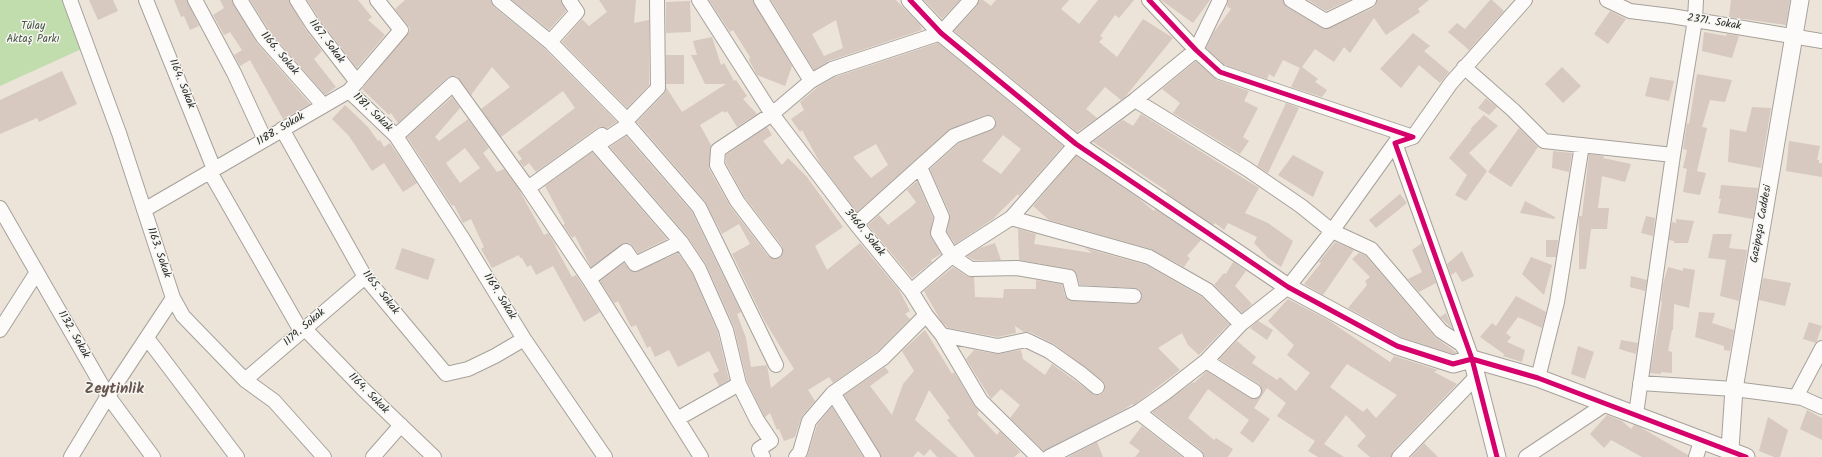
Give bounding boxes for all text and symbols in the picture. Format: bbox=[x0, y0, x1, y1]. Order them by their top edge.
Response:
street label: 2371. Sokak bbox=[1686, 12, 1742, 34]
street label: 1167. Sokak bbox=[305, 17, 347, 67]
park label: Tülay Aktaş Parkı bbox=[6, 20, 60, 46]
street label: 1166. Sokak bbox=[257, 30, 301, 78]
street label: 1164. Sokak bbox=[165, 57, 197, 111]
street label: 1181. Sokak bbox=[349, 91, 395, 135]
street label: 1188. Sokak bbox=[255, 111, 307, 149]
street label: Gazipaşa Caddesi bbox=[1749, 184, 1775, 264]
street label: 3460. Sokak bbox=[841, 207, 887, 259]
street label: 1163. Sokak bbox=[143, 226, 173, 280]
street label: 1165. Sokak bbox=[359, 268, 401, 318]
street label: 1169. Sokak bbox=[480, 272, 518, 322]
street label: 1179. Sokak bbox=[282, 306, 328, 350]
street label: 1132. Sokak bbox=[54, 309, 92, 361]
street label: 1164. Sokak bbox=[345, 371, 391, 417]
district label: Zeytinlik bbox=[84, 381, 144, 399]

